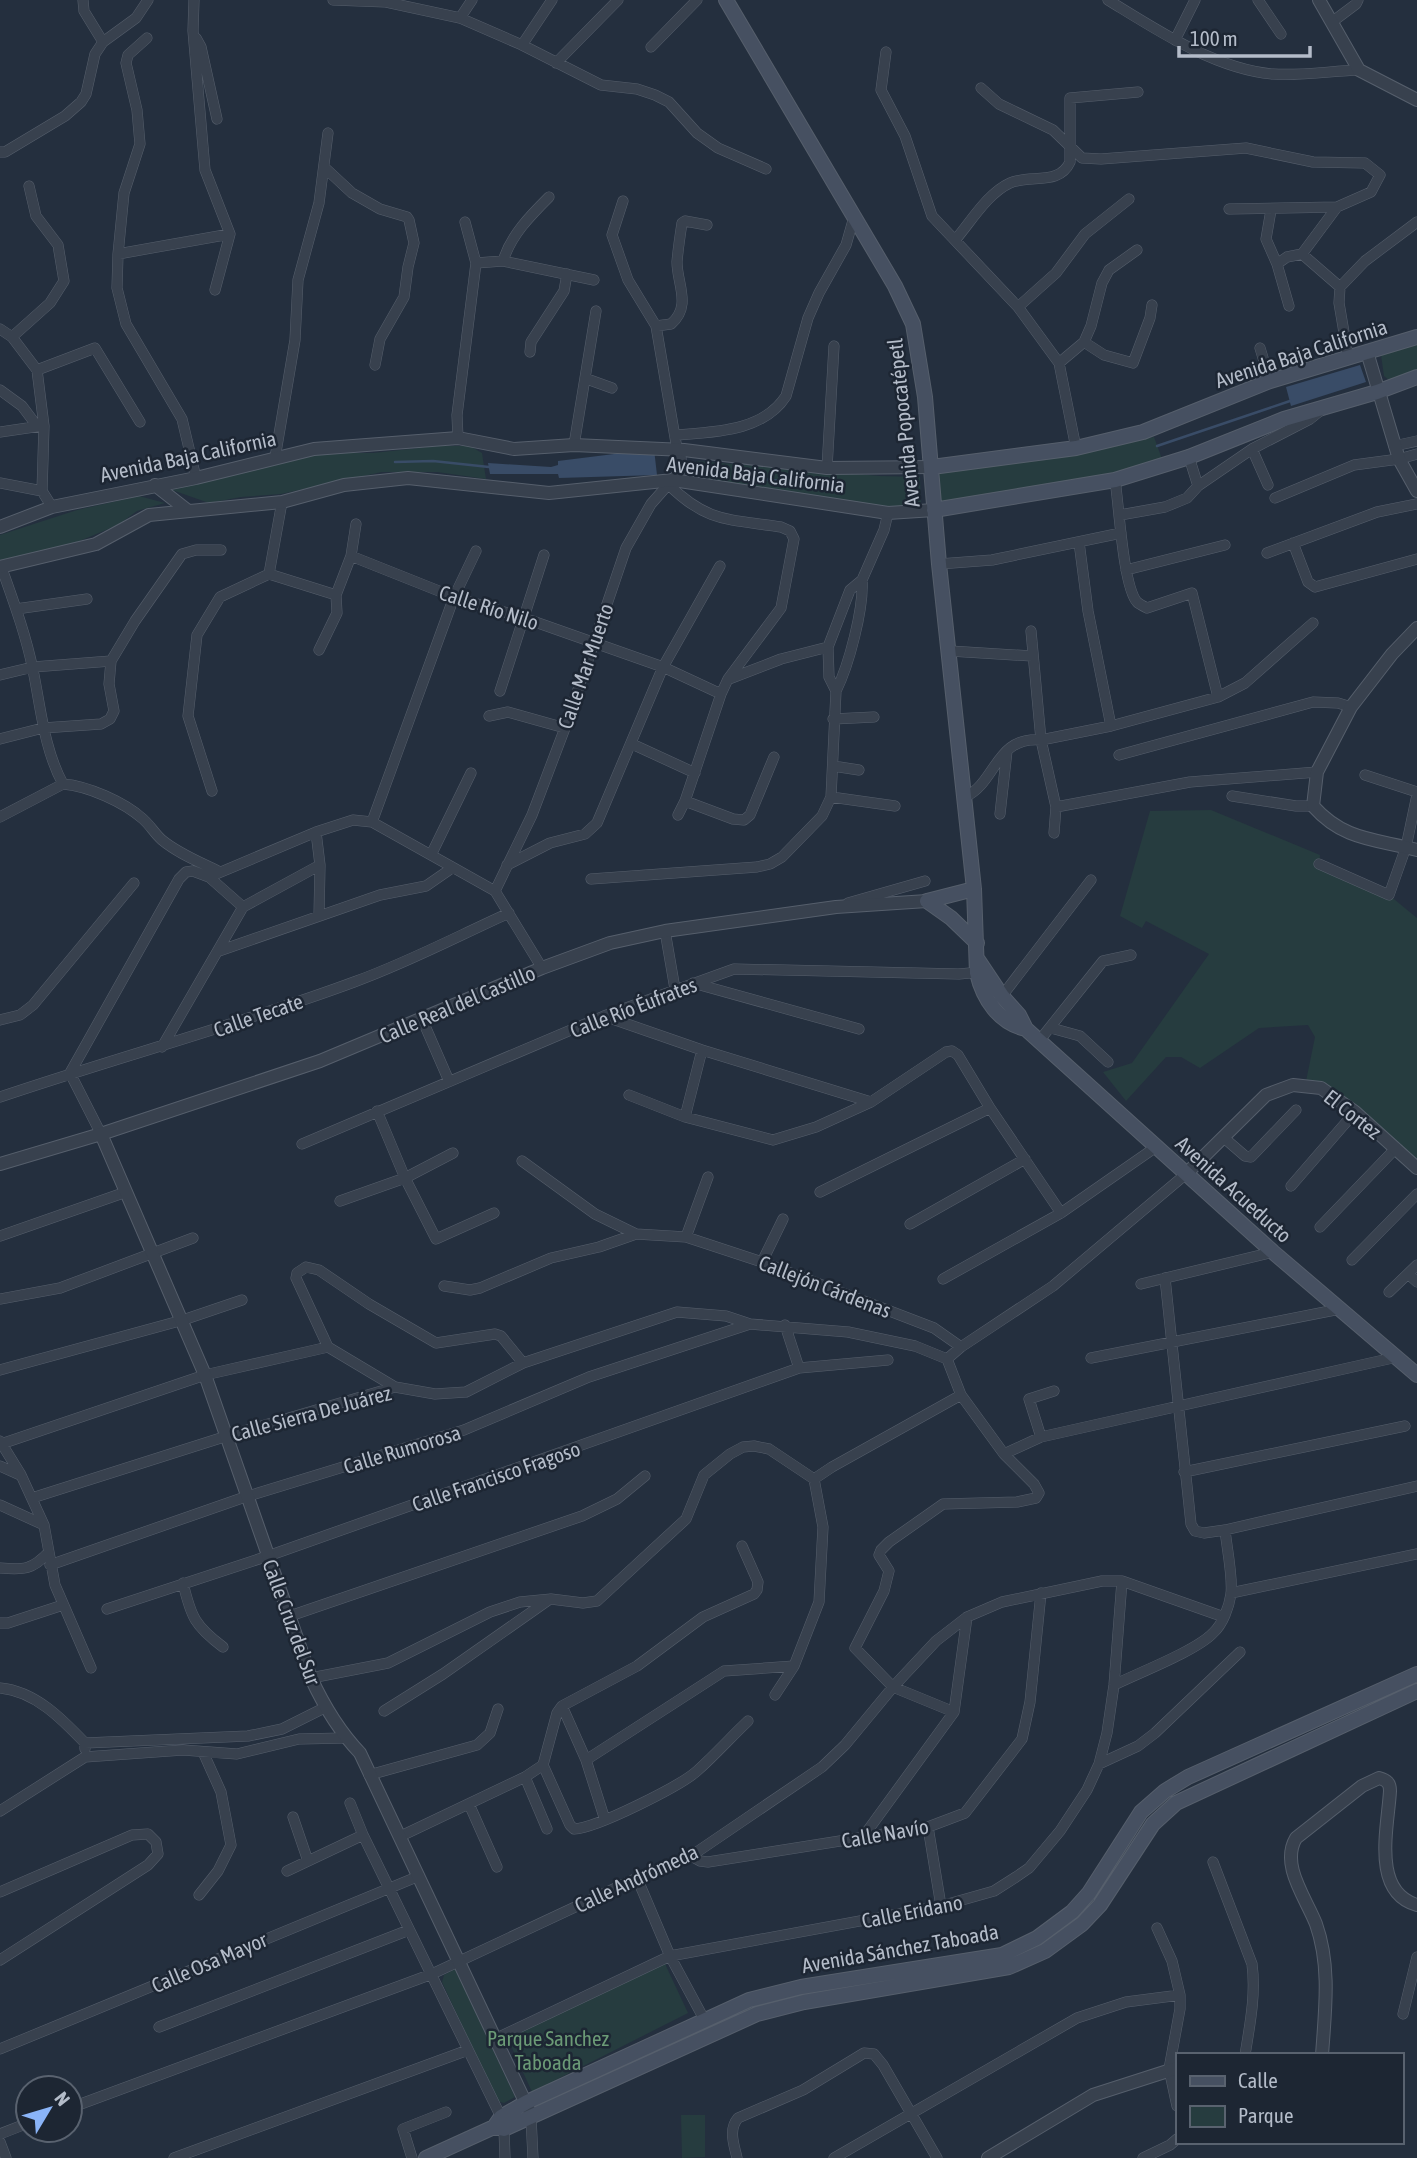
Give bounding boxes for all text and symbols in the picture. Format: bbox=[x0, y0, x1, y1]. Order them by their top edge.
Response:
scale bar bbox=[1179, 14, 1310, 58]
text: 100 m bbox=[1190, 26, 1238, 50]
street label: Avenida Baja California bbox=[1212, 314, 1390, 392]
street label: Avenida Popocatépetl bbox=[882, 337, 924, 509]
street label: Avenida Baja California bbox=[98, 426, 278, 486]
street label: Avenida Baja California bbox=[666, 451, 846, 497]
street label: Calle Río Nilo bbox=[436, 580, 542, 634]
street label: Calle Mar Muerto bbox=[552, 600, 618, 732]
street label: Calle Real del Castillo bbox=[375, 960, 539, 1048]
street label: Calle Río Éufrates bbox=[566, 972, 700, 1042]
street label: Calle Tecate bbox=[210, 989, 306, 1041]
street label: El Cortez bbox=[1320, 1084, 1387, 1144]
street label: Avenida Acueducto bbox=[1171, 1131, 1297, 1247]
street label: Callejón Cárdenas bbox=[755, 1250, 895, 1322]
street label: Calle Sierra De Juárez bbox=[228, 1380, 394, 1446]
street label: Calle Rumorosa bbox=[340, 1420, 464, 1478]
street label: Calle Francisco Fragoso bbox=[409, 1436, 583, 1516]
street label: Calle Cruz del Sur bbox=[258, 1556, 326, 1689]
street label: Calle Navío bbox=[840, 1814, 930, 1852]
street label: Calle Andrómeda bbox=[571, 1839, 701, 1917]
street label: Calle Eridano bbox=[860, 1889, 964, 1933]
street label: Avenida Sánchez Taboada bbox=[800, 1919, 1000, 1977]
street label: Calle Osa Mayor bbox=[148, 1927, 271, 1997]
park label: Parque Sanchez Taboada bbox=[487, 2026, 610, 2074]
legend bbox=[1176, 2053, 1403, 2144]
text: Calle bbox=[1238, 2068, 1278, 2092]
north arrow bbox=[14, 2074, 84, 2144]
text: N bbox=[50, 2087, 75, 2110]
text: Parque bbox=[1238, 2103, 1293, 2127]

